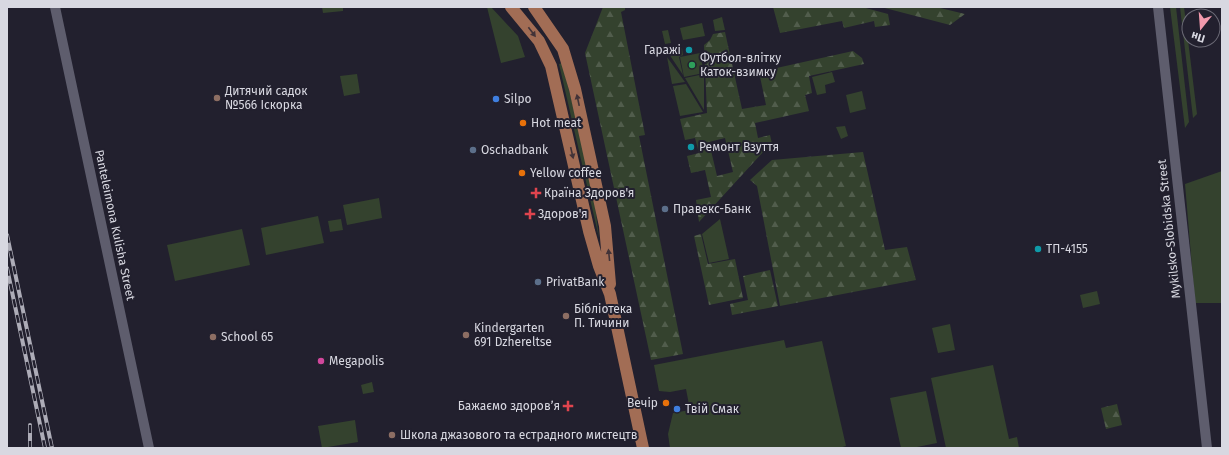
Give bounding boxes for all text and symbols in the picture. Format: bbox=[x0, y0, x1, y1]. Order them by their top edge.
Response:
north arrow bbox=[1181, 8, 1221, 48]
one-way arrow bbox=[528, 27, 537, 38]
text: Пн bbox=[1190, 29, 1207, 45]
place label: Гаражі bbox=[644, 43, 681, 57]
marker: Гаражі bbox=[684, 45, 694, 55]
place label: Футбол-влітку Каток-взимку bbox=[700, 51, 781, 79]
marker: Футбол-влітку Каток-взимку bbox=[687, 60, 697, 70]
place label: Дитячий садок №566 Іскорка bbox=[224, 84, 308, 112]
place label: Silpo bbox=[504, 92, 532, 106]
marker: Дитячий садок №566 Іскорка bbox=[212, 93, 222, 103]
marker: Silpo bbox=[491, 94, 501, 104]
one-way arrow bbox=[574, 94, 580, 106]
place label: Hot meat bbox=[531, 116, 582, 130]
marker: Hot meat bbox=[518, 118, 528, 128]
place label: Ремонт Взуття bbox=[699, 140, 779, 154]
marker: Ремонт Взуття bbox=[686, 142, 696, 152]
place label: Oschadbank bbox=[481, 143, 549, 157]
marker: Oschadbank bbox=[468, 145, 478, 155]
one-way arrow bbox=[570, 147, 576, 159]
street label: Panteleimona Kulisha Street bbox=[92, 148, 138, 302]
street label: Mykilsko-Slobidska Street bbox=[1155, 158, 1183, 299]
place label: Yellow coffee bbox=[530, 166, 602, 180]
marker: Yellow coffee bbox=[517, 168, 527, 178]
place label: Країна Здоров'я bbox=[544, 186, 634, 200]
marker: Країна Здоров'я bbox=[531, 188, 541, 198]
place label: Правекс-Банк bbox=[673, 202, 752, 216]
marker: Правекс-Банк bbox=[660, 204, 670, 214]
place label: Здоров'я bbox=[538, 207, 588, 221]
marker: Здоров'я bbox=[525, 209, 535, 219]
place label: ТП-4155 bbox=[1046, 242, 1088, 256]
marker: ТП-4155 bbox=[1033, 244, 1043, 254]
one-way arrow bbox=[605, 249, 612, 261]
place label: PrivatBank bbox=[546, 275, 605, 289]
marker: PrivatBank bbox=[533, 277, 543, 287]
place label: Бібліотека П. Тичини bbox=[574, 302, 632, 330]
marker: Бібліотека П. Тичини bbox=[561, 311, 571, 321]
place label: Kindergarten 691 Dzhereltse bbox=[474, 321, 552, 349]
place label: School 65 bbox=[221, 330, 273, 344]
marker: Kindergarten 691 Dzhereltse bbox=[461, 330, 471, 340]
marker: School 65 bbox=[208, 332, 218, 342]
place label: Megapolis bbox=[329, 354, 384, 368]
marker: Megapolis bbox=[316, 356, 326, 366]
place label: Вечір bbox=[627, 396, 658, 410]
marker: Вечір bbox=[661, 398, 671, 408]
place label: Бажаємо здоровʼя bbox=[458, 399, 560, 413]
marker: Бажаємо здоровʼя bbox=[563, 401, 573, 411]
place label: Твій Смак bbox=[685, 402, 740, 416]
marker: Твій Смак bbox=[672, 404, 682, 414]
place label: Школа джазового та естрадного мистецтв bbox=[400, 428, 638, 442]
marker: Школа джазового та естрадного мистецтв bbox=[387, 430, 397, 440]

